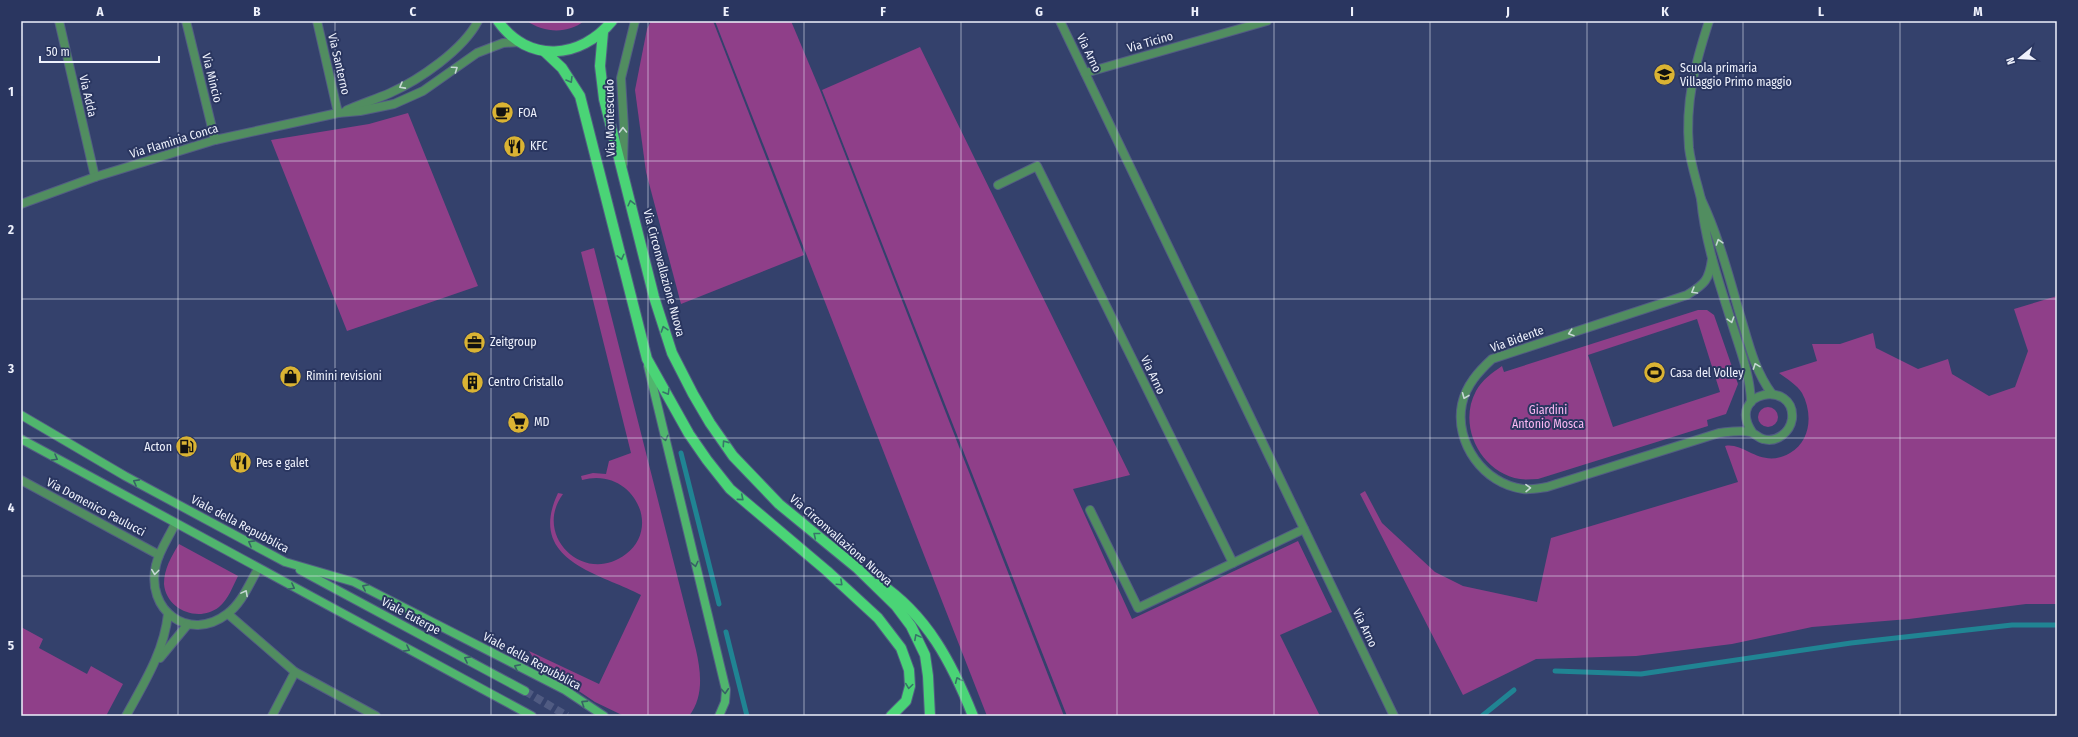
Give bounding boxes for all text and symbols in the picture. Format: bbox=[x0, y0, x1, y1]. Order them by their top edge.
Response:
text: A bbox=[95, 4, 104, 19]
text: B bbox=[253, 4, 261, 19]
text: C bbox=[410, 4, 417, 19]
text: D bbox=[566, 4, 574, 19]
text: E bbox=[723, 4, 729, 19]
text: F bbox=[880, 4, 886, 19]
text: G bbox=[1035, 4, 1043, 19]
text: H bbox=[1191, 4, 1199, 19]
text: I bbox=[1350, 4, 1354, 19]
text: J bbox=[1505, 4, 1510, 19]
text: K bbox=[1661, 4, 1669, 19]
text: L bbox=[1818, 4, 1824, 19]
text: M bbox=[1973, 4, 1983, 19]
street label: Via Ticino bbox=[1125, 29, 1175, 55]
street label: Via Santerno bbox=[325, 32, 353, 96]
street label: Via Arno bbox=[1074, 32, 1104, 74]
scale bar bbox=[40, 38, 159, 64]
north arrow bbox=[2000, 38, 2040, 78]
text: 50 m bbox=[46, 45, 70, 59]
street label: Via Mincio bbox=[199, 52, 225, 104]
text: N bbox=[2004, 56, 2018, 66]
place label: Scuola primaria Villaggio Primo maggio bbox=[1680, 61, 1792, 89]
school or university icon: Scuola primaria Villaggio Primo maggio bbox=[1652, 62, 1678, 88]
one-way arrow bbox=[451, 66, 458, 74]
street label: Via Adda bbox=[76, 74, 100, 119]
one-way arrow bbox=[565, 76, 572, 83]
street label: Via Montescudo bbox=[602, 79, 618, 157]
one-way arrow bbox=[399, 82, 406, 89]
text: 1 bbox=[8, 84, 14, 99]
cafe icon: FOA bbox=[490, 100, 516, 126]
place label: FOA bbox=[518, 106, 537, 120]
street label: Via Flaminia Conca bbox=[128, 121, 220, 161]
one-way arrow bbox=[619, 127, 627, 133]
restaurant icon: KFC bbox=[501, 133, 527, 159]
place label: KFC bbox=[530, 139, 548, 153]
one-way arrow bbox=[628, 200, 636, 207]
street label: Via Circonvallazione Nuova bbox=[640, 208, 688, 338]
text: 2 bbox=[7, 222, 14, 237]
one-way arrow bbox=[1715, 239, 1724, 246]
one-way arrow bbox=[617, 254, 625, 261]
one-way arrow bbox=[1691, 286, 1698, 293]
one-way arrow bbox=[1726, 316, 1735, 323]
street label: Via Bidente bbox=[1488, 323, 1546, 355]
one-way arrow bbox=[660, 326, 669, 333]
one-way arrow bbox=[1568, 328, 1575, 337]
office icon: Zeitgroup bbox=[462, 329, 488, 355]
place label: Zeitgroup bbox=[490, 335, 537, 349]
street label: Via Arno bbox=[1138, 354, 1168, 396]
sports icon: Casa del Volley bbox=[1641, 360, 1667, 386]
text: 3 bbox=[7, 361, 14, 376]
shop icon: Rimini revisioni bbox=[277, 363, 303, 389]
one-way arrow bbox=[1753, 363, 1761, 370]
place label: Casa del Volley bbox=[1670, 366, 1744, 380]
place label: Rimini revisioni bbox=[306, 369, 382, 383]
building icon: Centro Cristallo bbox=[460, 369, 486, 395]
place label: Centro Cristallo bbox=[488, 375, 563, 389]
one-way arrow bbox=[662, 388, 669, 396]
one-way arrow bbox=[1462, 392, 1470, 400]
park label: Giardini Antonio Mosca bbox=[1512, 403, 1584, 431]
supermarket icon: MD bbox=[506, 409, 532, 435]
place label: MD bbox=[534, 415, 550, 429]
fuel station icon: Acton bbox=[174, 434, 200, 460]
one-way arrow bbox=[661, 435, 669, 441]
place label: Acton bbox=[144, 440, 172, 454]
one-way arrow bbox=[723, 441, 730, 448]
restaurant icon: Pes e galet bbox=[227, 450, 253, 476]
one-way arrow bbox=[51, 453, 58, 460]
place label: Pes e galet bbox=[256, 456, 309, 470]
street label: Via Domenico Paulucci bbox=[44, 475, 148, 539]
one-way arrow bbox=[133, 479, 140, 486]
one-way arrow bbox=[1525, 484, 1531, 492]
street label: Viale della Repubblica bbox=[189, 492, 291, 556]
street label: Via Circonvallazione Nuova bbox=[787, 492, 895, 588]
one-way arrow bbox=[736, 494, 743, 501]
text: 4 bbox=[8, 500, 15, 515]
one-way arrow bbox=[814, 532, 821, 539]
one-way arrow bbox=[248, 540, 255, 548]
one-way arrow bbox=[691, 561, 699, 567]
one-way arrow bbox=[151, 569, 160, 575]
one-way arrow bbox=[835, 578, 842, 585]
one-way arrow bbox=[288, 582, 295, 590]
one-way arrow bbox=[361, 585, 369, 592]
one-way arrow bbox=[240, 590, 248, 597]
street label: Viale Euterpe bbox=[379, 595, 443, 637]
street label: Via Arno bbox=[1350, 607, 1380, 649]
street label: Viale della Repubblica bbox=[481, 629, 583, 693]
one-way arrow bbox=[914, 634, 921, 641]
text: 5 bbox=[8, 638, 14, 653]
one-way arrow bbox=[403, 644, 410, 651]
one-way arrow bbox=[463, 656, 471, 664]
one-way arrow bbox=[514, 664, 522, 671]
one-way arrow bbox=[955, 676, 963, 684]
one-way arrow bbox=[905, 683, 914, 690]
one-way arrow bbox=[720, 688, 729, 694]
one-way arrow bbox=[581, 700, 588, 708]

